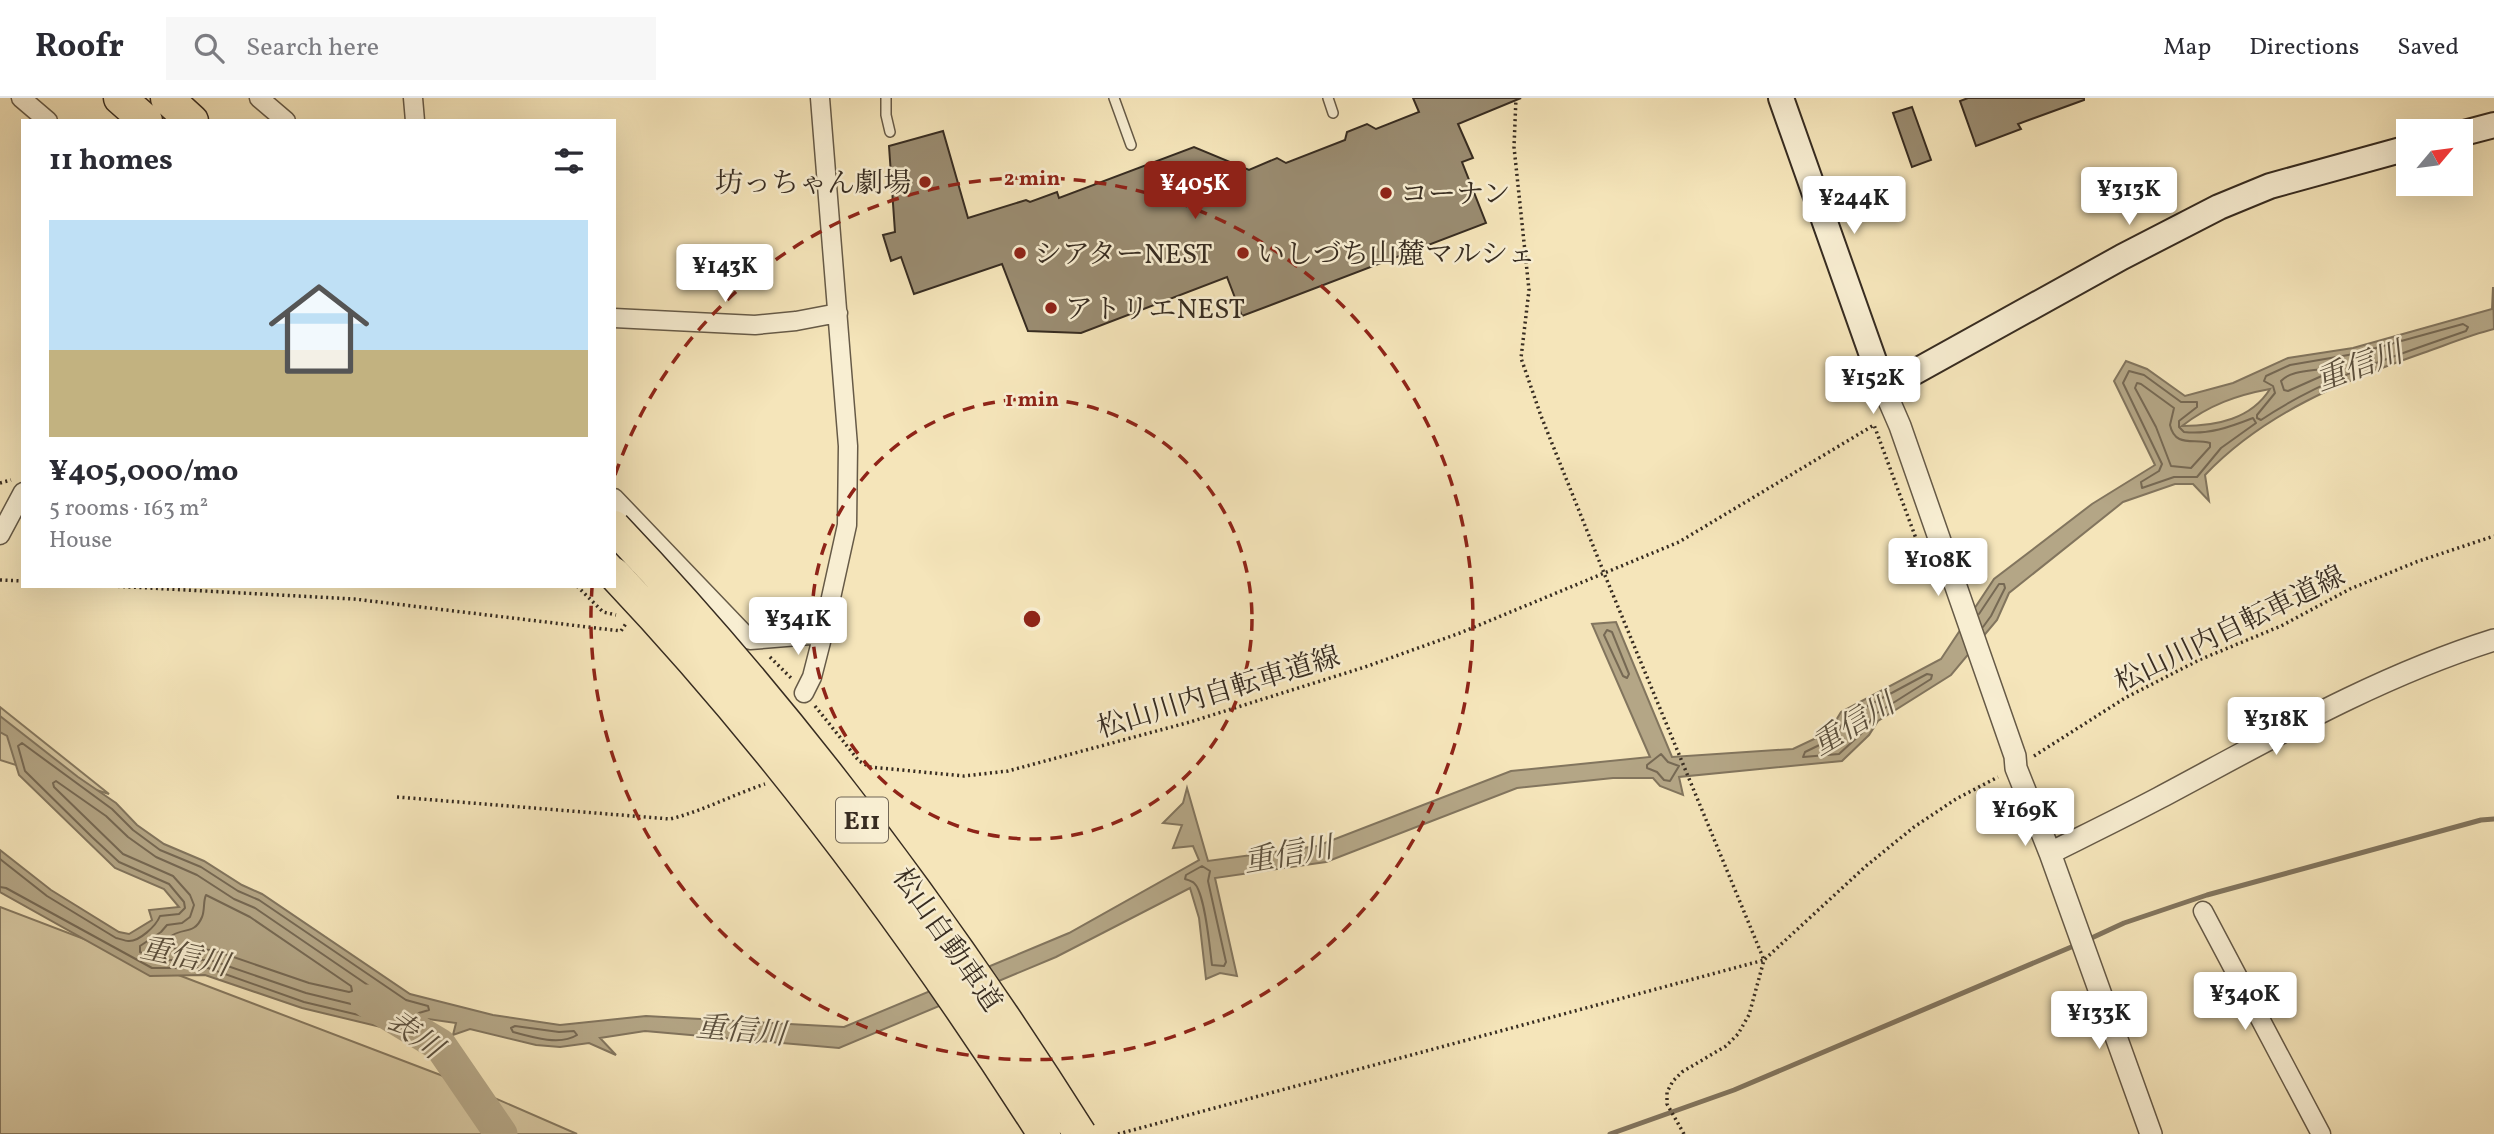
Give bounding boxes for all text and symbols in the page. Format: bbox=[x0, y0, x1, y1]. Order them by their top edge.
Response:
search box bbox=[166, 17, 656, 80]
text: Roofr bbox=[35, 25, 124, 71]
icon: search bbox=[190, 29, 228, 67]
text: Search here bbox=[246, 30, 379, 66]
text: Map bbox=[2163, 31, 2211, 65]
text: Directions bbox=[2249, 31, 2359, 65]
text: Saved bbox=[2397, 31, 2459, 65]
north arrow bbox=[2396, 119, 2473, 196]
map controls bbox=[2396, 119, 2473, 196]
text: 11 homes bbox=[49, 140, 173, 182]
icon: filters bbox=[550, 142, 588, 180]
pin: ¥405K bbox=[1146, 162, 1244, 221]
place label: 坊っちゃん劇場 bbox=[715, 165, 911, 204]
text: 2 min bbox=[1004, 165, 1060, 194]
pin: ¥313K bbox=[2080, 167, 2178, 227]
text: ¥405K bbox=[1160, 168, 1230, 200]
marker: 坊っちゃん劇場 bbox=[917, 174, 933, 190]
text: ¥313K bbox=[2097, 174, 2161, 206]
place label: コーナン bbox=[1400, 176, 1511, 215]
pin: ¥244K bbox=[1805, 176, 1903, 236]
text: ¥244K bbox=[1819, 183, 1889, 215]
marker: コーナン bbox=[1378, 185, 1394, 201]
place label: シアターNEST bbox=[1034, 236, 1212, 275]
place label: いしづち山麓マルシェ bbox=[1257, 236, 1536, 275]
pin: ¥143K bbox=[676, 244, 774, 304]
marker: シアターNEST bbox=[1012, 245, 1028, 261]
marker: いしづち山麓マルシェ bbox=[1235, 245, 1251, 261]
text: ¥143K bbox=[692, 251, 758, 283]
icon: home bbox=[256, 266, 382, 392]
place label: アトリエNEST bbox=[1065, 291, 1245, 330]
marker: アトリエNEST bbox=[1043, 300, 1059, 316]
water label: 重信川 bbox=[2310, 332, 2412, 403]
pin: ¥152K bbox=[1824, 356, 1922, 416]
text: ¥152K bbox=[1841, 363, 1905, 395]
text: 1 min bbox=[1005, 386, 1059, 415]
text: ¥405,000/mo bbox=[49, 451, 238, 493]
text: 5 rooms · 163 m² bbox=[49, 493, 208, 525]
text: House bbox=[49, 525, 112, 557]
pin: ¥108K bbox=[1889, 538, 1987, 598]
text: ¥108K bbox=[1904, 545, 1972, 577]
street label: 松山川内自転車道線 bbox=[2108, 557, 2352, 703]
pin: ¥341K bbox=[749, 598, 847, 657]
text: ¥341K bbox=[765, 604, 831, 636]
centre of rings bbox=[1020, 607, 1044, 631]
street label: 松山川内自転車道線 bbox=[1093, 638, 1345, 749]
water label: 重信川 bbox=[1805, 683, 1906, 767]
pin: ¥318K bbox=[2227, 698, 2325, 757]
text: ¥318K bbox=[2244, 704, 2308, 736]
pin: ¥169K bbox=[1976, 788, 2074, 848]
text: ¥169K bbox=[1992, 795, 2058, 827]
road number: E11 bbox=[836, 798, 888, 842]
water label: 重信川 bbox=[1240, 827, 1339, 884]
street label: 松山自動車道 bbox=[882, 860, 1010, 1020]
water label: 重信川 bbox=[136, 928, 236, 988]
pin: ¥340K bbox=[2196, 972, 2294, 1032]
text: ¥340K bbox=[2210, 979, 2280, 1011]
pin: ¥133K bbox=[2050, 992, 2148, 1051]
text: ¥133K bbox=[2067, 998, 2131, 1030]
water label: 表川 bbox=[377, 1001, 453, 1072]
water label: 重信川 bbox=[694, 1007, 790, 1057]

